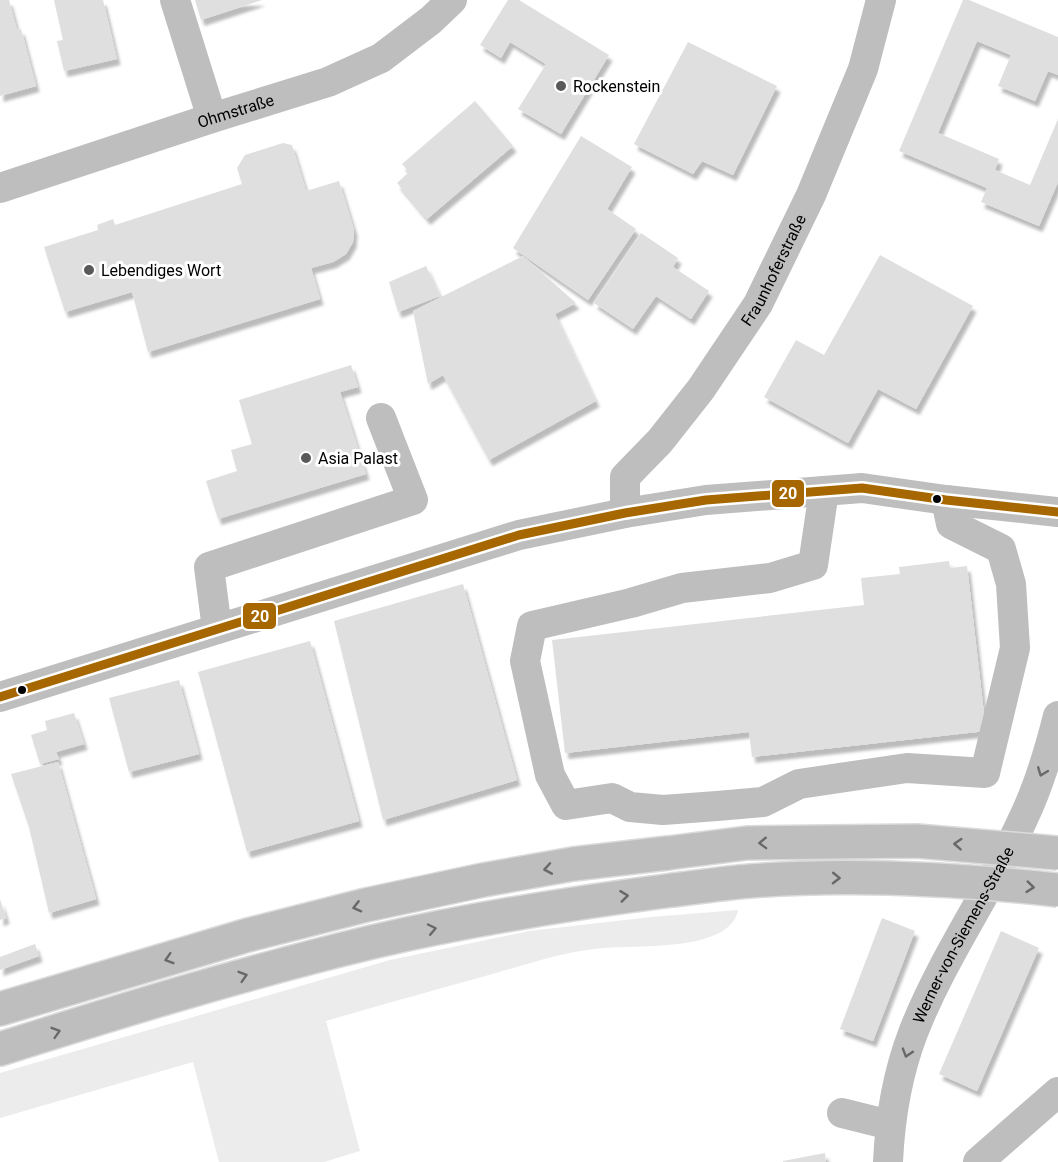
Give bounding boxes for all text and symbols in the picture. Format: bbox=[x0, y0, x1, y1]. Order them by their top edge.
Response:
place label: Rockenstein bbox=[573, 77, 660, 96]
marker: Rockenstein bbox=[554, 79, 568, 93]
street label: Ohmstraße bbox=[195, 90, 276, 132]
street label: Fraunhoferstraße bbox=[737, 211, 810, 329]
place label: Lebendiges Wort bbox=[101, 261, 221, 280]
marker: Lebendiges Wort bbox=[82, 263, 96, 277]
place label: Asia Palast bbox=[318, 449, 398, 468]
marker: Asia Palast bbox=[299, 451, 313, 465]
line badge: 20 bbox=[771, 479, 805, 508]
text: 20 bbox=[779, 484, 797, 503]
unlabelled marker bbox=[931, 493, 943, 505]
line badge: 20 bbox=[242, 602, 277, 630]
text: 20 bbox=[251, 607, 269, 626]
unlabelled marker bbox=[16, 684, 28, 696]
one-way arrow bbox=[1037, 766, 1050, 777]
one-way arrow bbox=[759, 837, 768, 849]
one-way arrow bbox=[953, 838, 962, 851]
street label: Werner-von-Siemens-Straße bbox=[908, 843, 1018, 1026]
one-way arrow bbox=[543, 862, 553, 875]
one-way arrow bbox=[831, 872, 840, 884]
one-way arrow bbox=[1026, 880, 1035, 892]
one-way arrow bbox=[620, 891, 629, 903]
one-way arrow bbox=[352, 900, 362, 913]
one-way arrow bbox=[427, 923, 437, 936]
one-way arrow bbox=[164, 952, 175, 964]
one-way arrow bbox=[237, 971, 248, 983]
one-way arrow bbox=[50, 1027, 61, 1039]
one-way arrow bbox=[902, 1047, 914, 1058]

